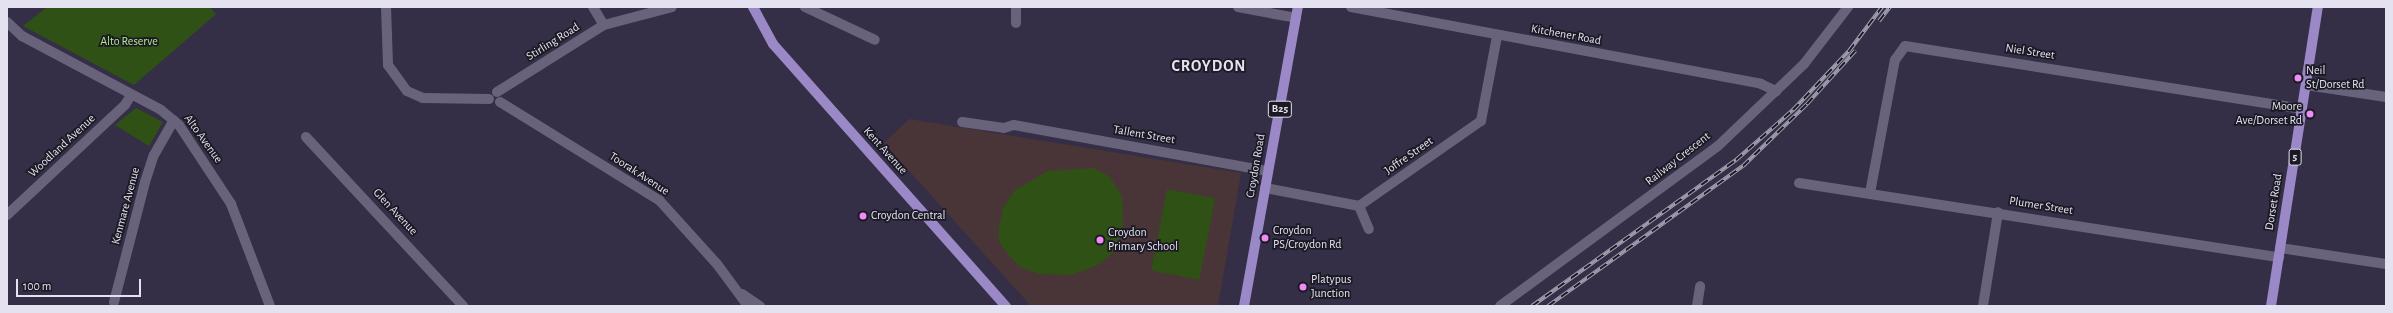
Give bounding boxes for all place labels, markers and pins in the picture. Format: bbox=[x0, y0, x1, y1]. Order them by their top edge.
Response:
place label: Neil St/Dorset Rd bbox=[2306, 64, 2365, 92]
marker: Neil St/Dorset Rd bbox=[2293, 73, 2303, 83]
place label: Moore Ave/Dorset Rd bbox=[2236, 100, 2302, 128]
marker: Moore Ave/Dorset Rd bbox=[2305, 109, 2315, 119]
place label: Croydon Central bbox=[871, 209, 946, 223]
marker: Croydon Central bbox=[858, 211, 868, 221]
place label: Croydon PS/Croydon Rd bbox=[1273, 224, 1341, 252]
place label: Croydon Primary School bbox=[1108, 226, 1178, 254]
marker: Croydon PS/Croydon Rd bbox=[1260, 233, 1270, 243]
marker: Croydon Primary School bbox=[1095, 235, 1105, 245]
place label: Platypus Junction bbox=[1311, 273, 1351, 301]
marker: Platypus Junction bbox=[1298, 282, 1308, 292]

